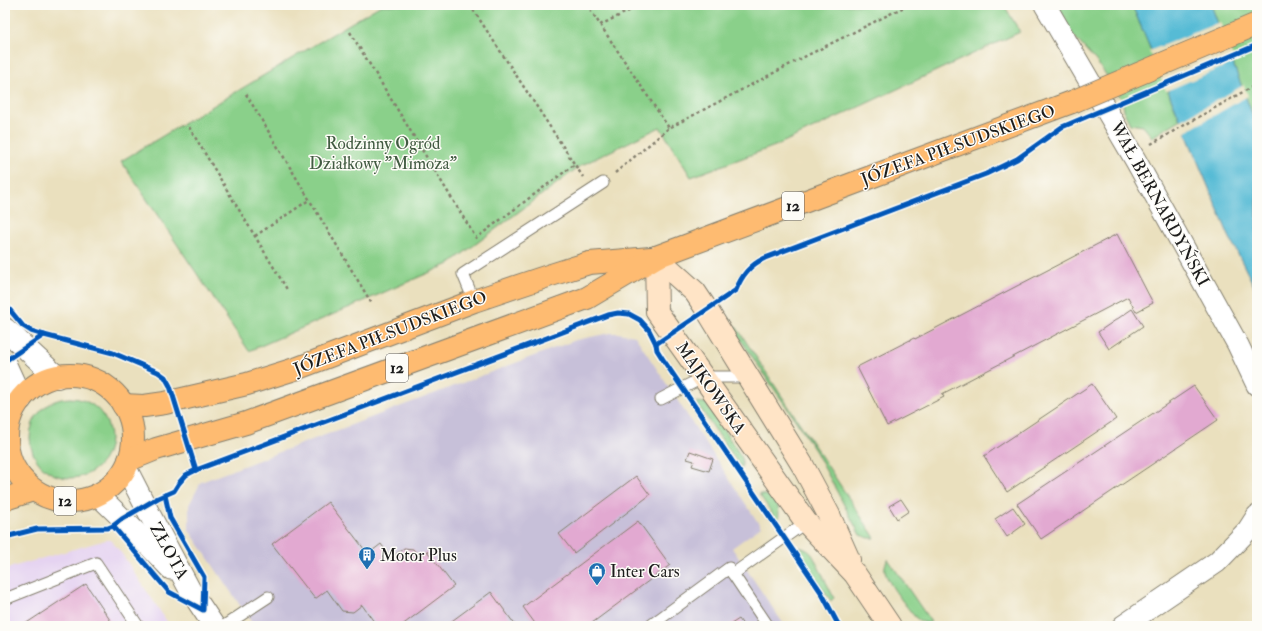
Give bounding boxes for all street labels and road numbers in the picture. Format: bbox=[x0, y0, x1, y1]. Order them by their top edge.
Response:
street label: JÓZEFA PIŁSUDSKIEGO bbox=[857, 99, 1058, 191]
street label: WAŁ BERNARDYŃSKI bbox=[1106, 117, 1215, 290]
road number: 12 bbox=[782, 192, 804, 220]
street label: JÓZEFA PIŁSUDSKIEGO bbox=[289, 285, 490, 381]
street label: MAJKOWSKA bbox=[671, 338, 751, 439]
road number: 12 bbox=[386, 354, 408, 382]
road number: 12 bbox=[54, 487, 76, 515]
street label: ZŁOTA bbox=[145, 519, 193, 583]

